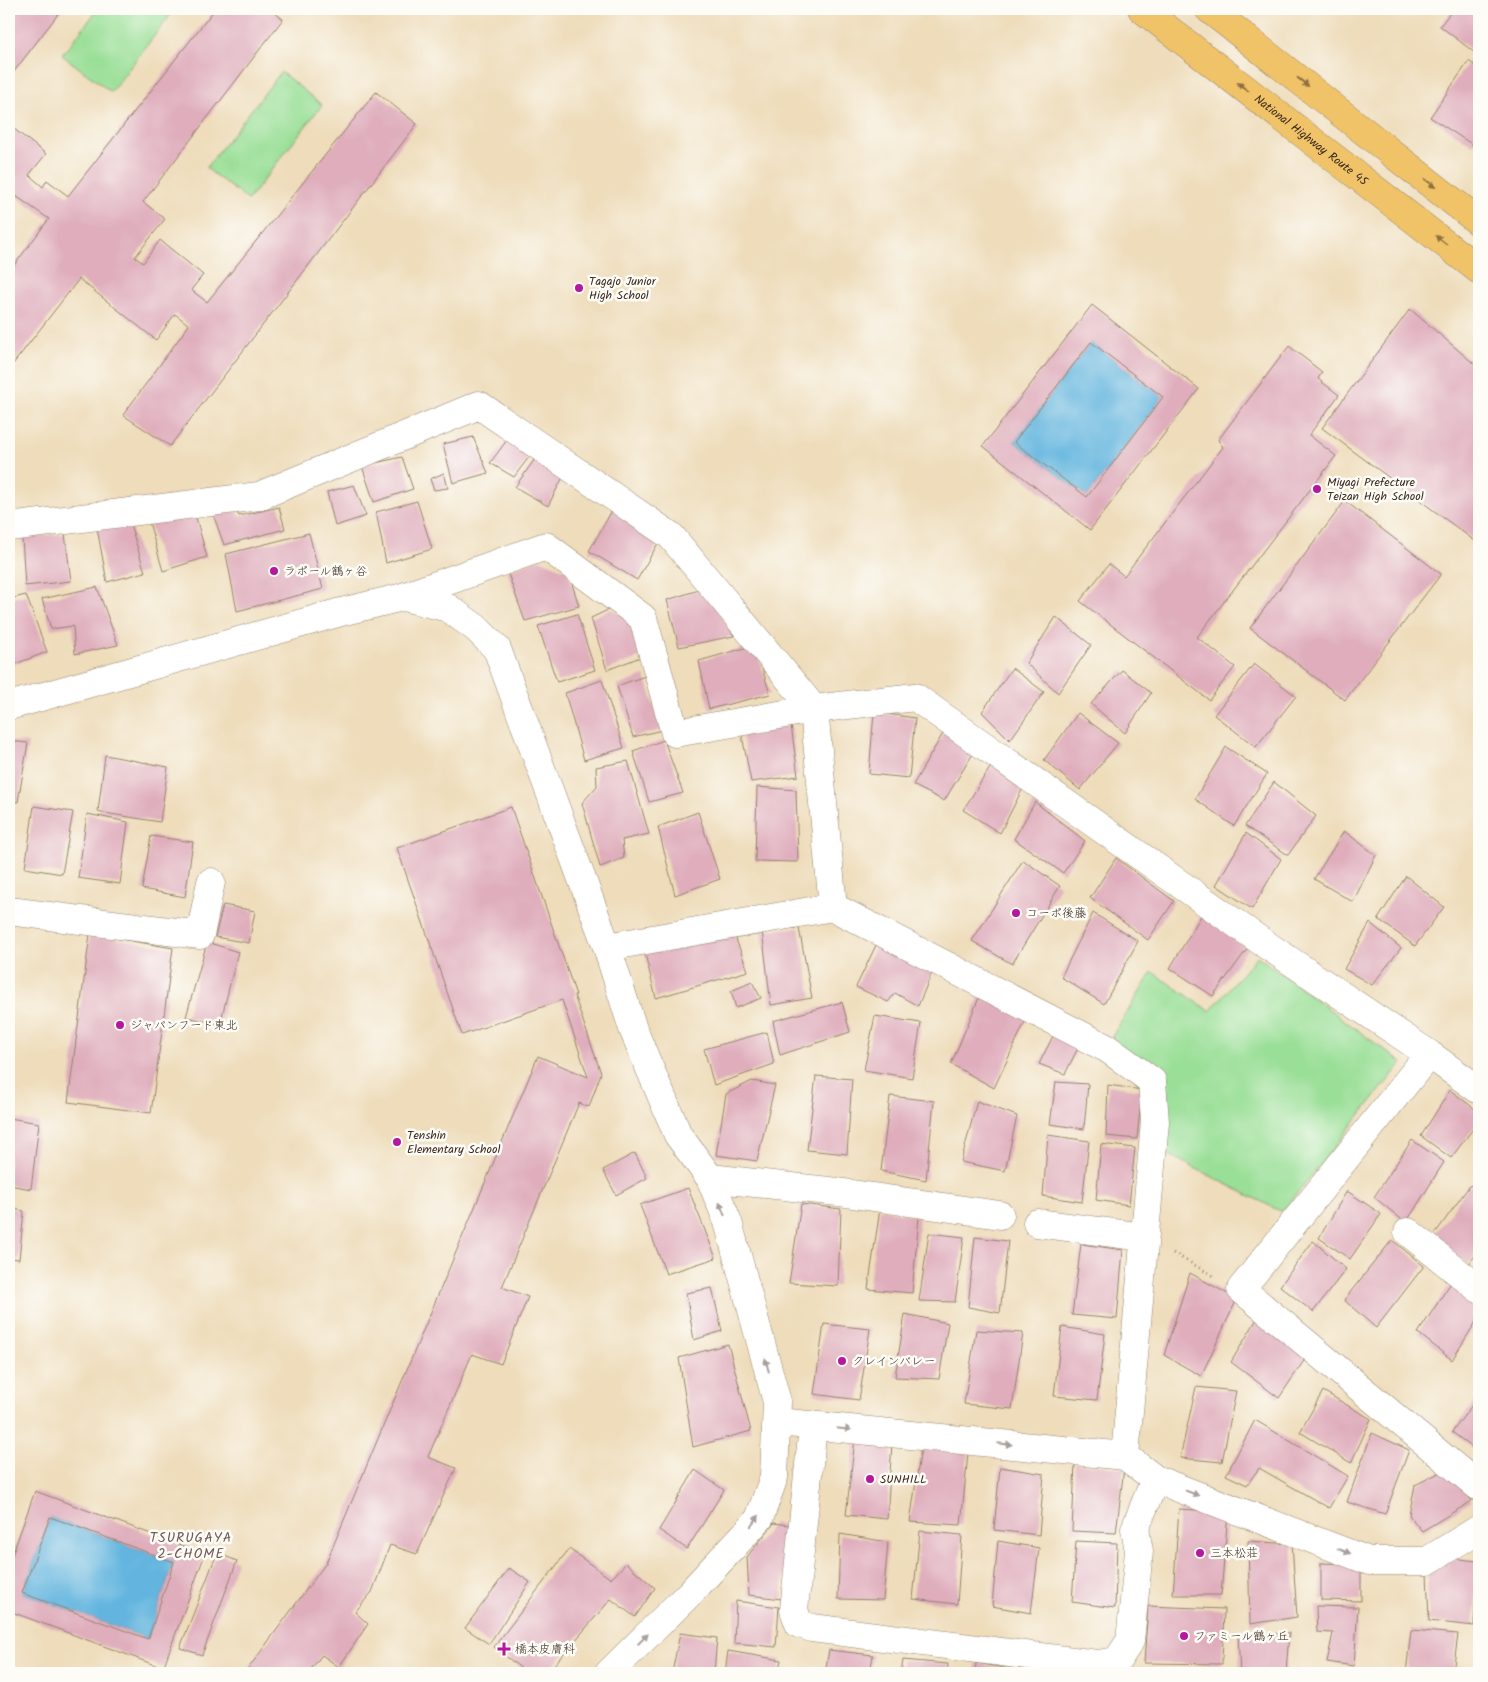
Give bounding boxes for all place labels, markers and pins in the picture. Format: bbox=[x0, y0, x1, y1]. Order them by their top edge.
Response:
place label: Tagajo Junior High School bbox=[589, 272, 657, 305]
marker: Tagajo Junior High School bbox=[573, 282, 585, 294]
place label: Miyagi Prefecture Teizan High School bbox=[1327, 473, 1424, 506]
marker: Miyagi Prefecture Teizan High School bbox=[1311, 483, 1323, 495]
place label: ラポール鶴ヶ谷 bbox=[284, 562, 367, 581]
marker: ラポール鶴ヶ谷 bbox=[268, 565, 280, 577]
place label: コーポ後藤 bbox=[1026, 904, 1087, 923]
marker: コーポ後藤 bbox=[1010, 907, 1022, 919]
place label: ジャパンフード東北 bbox=[130, 1016, 238, 1035]
marker: ジャパンフード東北 bbox=[114, 1019, 126, 1031]
place label: Tenshin Elementary School bbox=[407, 1126, 500, 1159]
marker: Tenshin Elementary School bbox=[391, 1136, 403, 1148]
place label: クレインバレー bbox=[852, 1352, 936, 1371]
marker: クレインバレー bbox=[836, 1355, 848, 1367]
place label: SUNHILL bbox=[880, 1470, 927, 1489]
marker: SUNHILL bbox=[864, 1473, 876, 1485]
place label: 三本松荘 bbox=[1210, 1544, 1258, 1563]
marker: 三本松荘 bbox=[1194, 1547, 1206, 1559]
place label: ファミール鶴ヶ丘 bbox=[1194, 1627, 1289, 1646]
marker: ファミール鶴ヶ丘 bbox=[1178, 1630, 1190, 1642]
place label: 橋本皮膚科 bbox=[515, 1640, 575, 1659]
marker: 橋本皮膚科 bbox=[497, 1642, 511, 1656]

